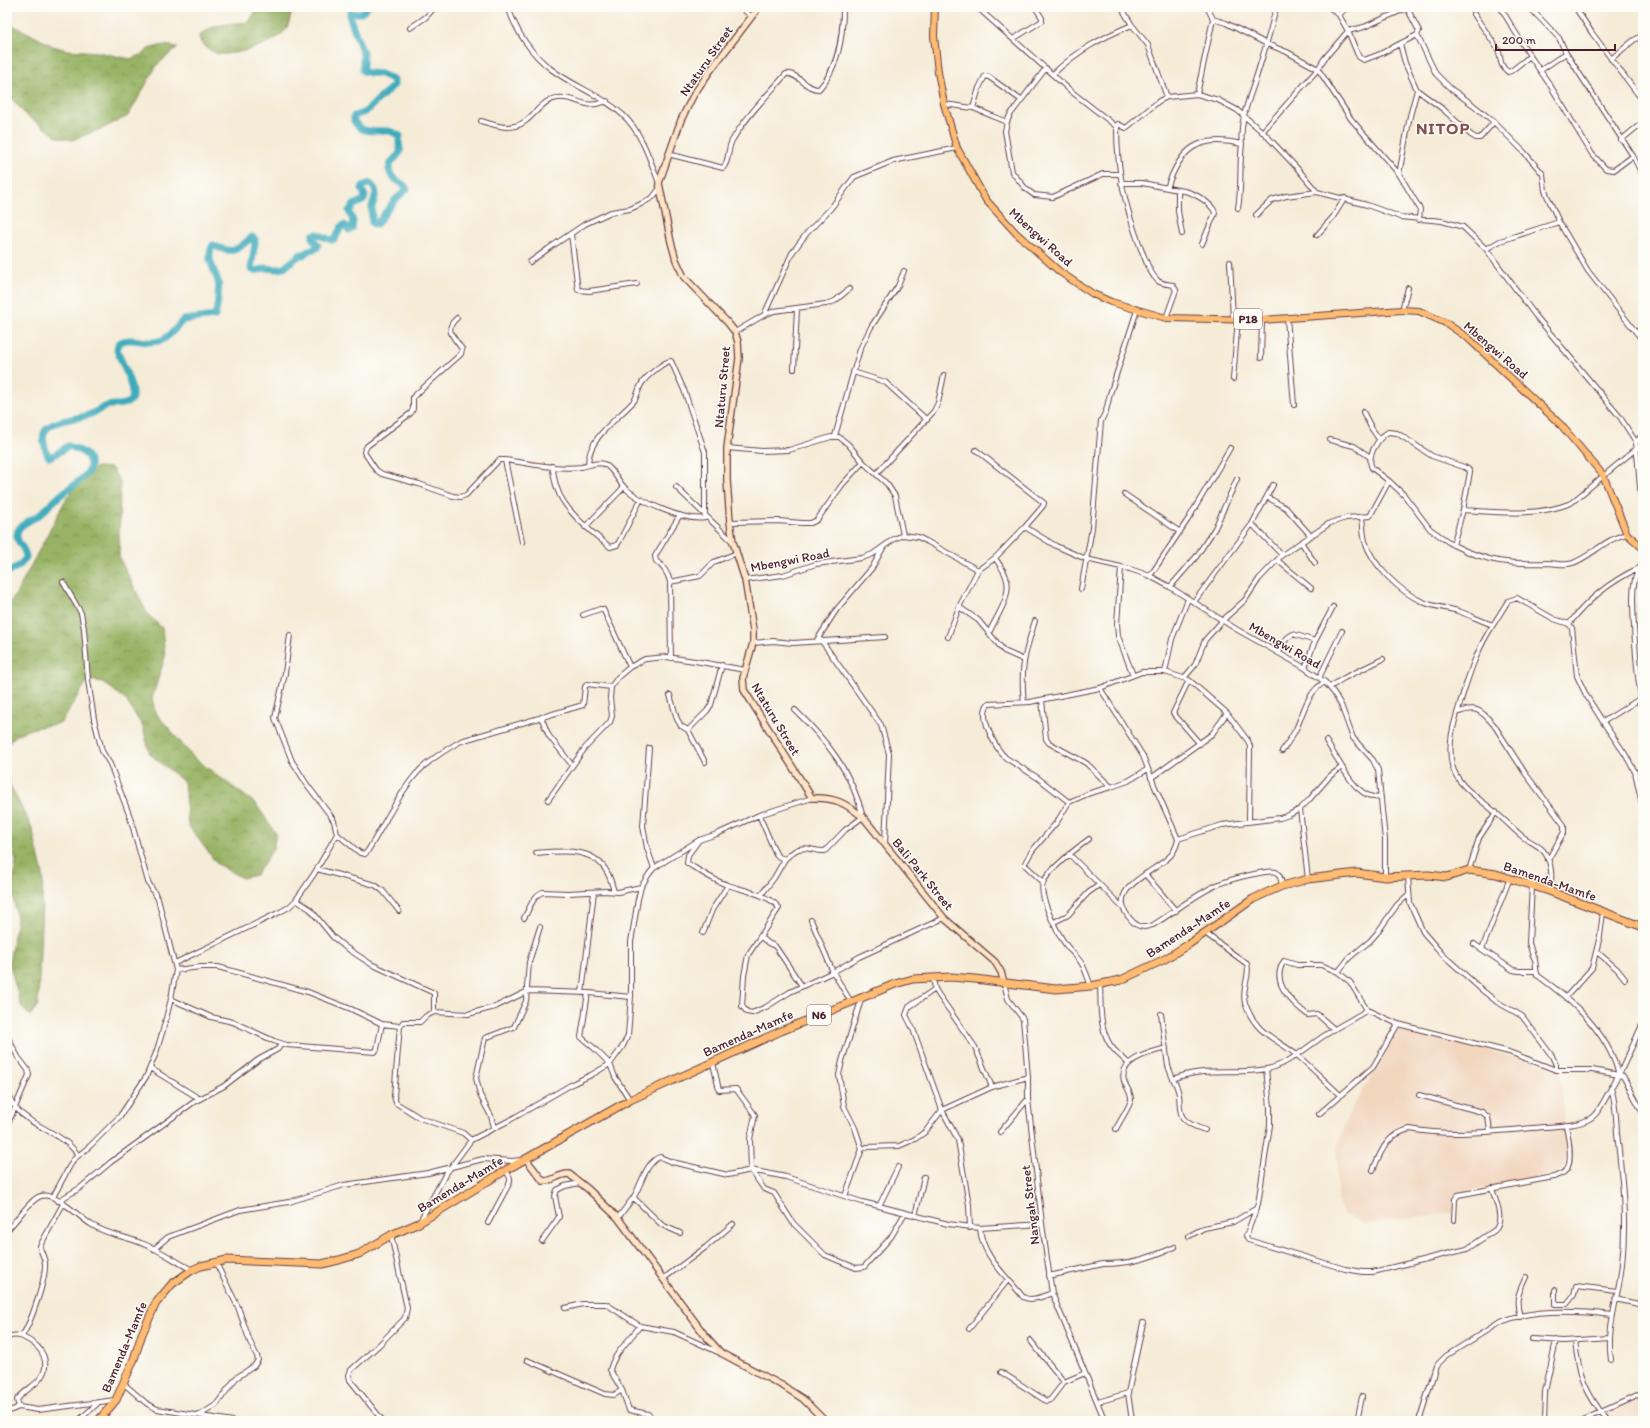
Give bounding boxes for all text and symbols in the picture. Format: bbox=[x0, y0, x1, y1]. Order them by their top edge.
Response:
street label: Ntaturu Street bbox=[676, 23, 736, 99]
scale bar bbox=[1496, 26, 1615, 52]
text: 200 m bbox=[1502, 33, 1536, 47]
district label: NITOP bbox=[1416, 118, 1470, 138]
street label: Mbengwi Road bbox=[1006, 205, 1076, 269]
road number: P18 bbox=[1234, 309, 1262, 329]
street label: Mbengwi Road bbox=[1461, 318, 1531, 382]
street label: Ntaturu Street bbox=[711, 345, 733, 429]
street label: Mbengwi Road bbox=[749, 545, 831, 575]
street label: Mbengwi Road bbox=[1247, 618, 1323, 672]
street label: Ntaturu Street bbox=[748, 680, 804, 758]
street label: Bali Park Street bbox=[889, 835, 957, 913]
street label: Bamenda-Mamfe bbox=[1502, 858, 1598, 904]
street label: Bamenda-Mamfe bbox=[1143, 895, 1233, 961]
road number: N6 bbox=[807, 1005, 831, 1025]
street label: Bamenda-Mamfe bbox=[701, 1006, 795, 1060]
street label: Bamenda-Mamfe bbox=[414, 1153, 506, 1215]
street label: Nangah Street bbox=[1018, 1164, 1042, 1246]
street label: Bamenda-Mamfe bbox=[98, 1299, 150, 1395]

